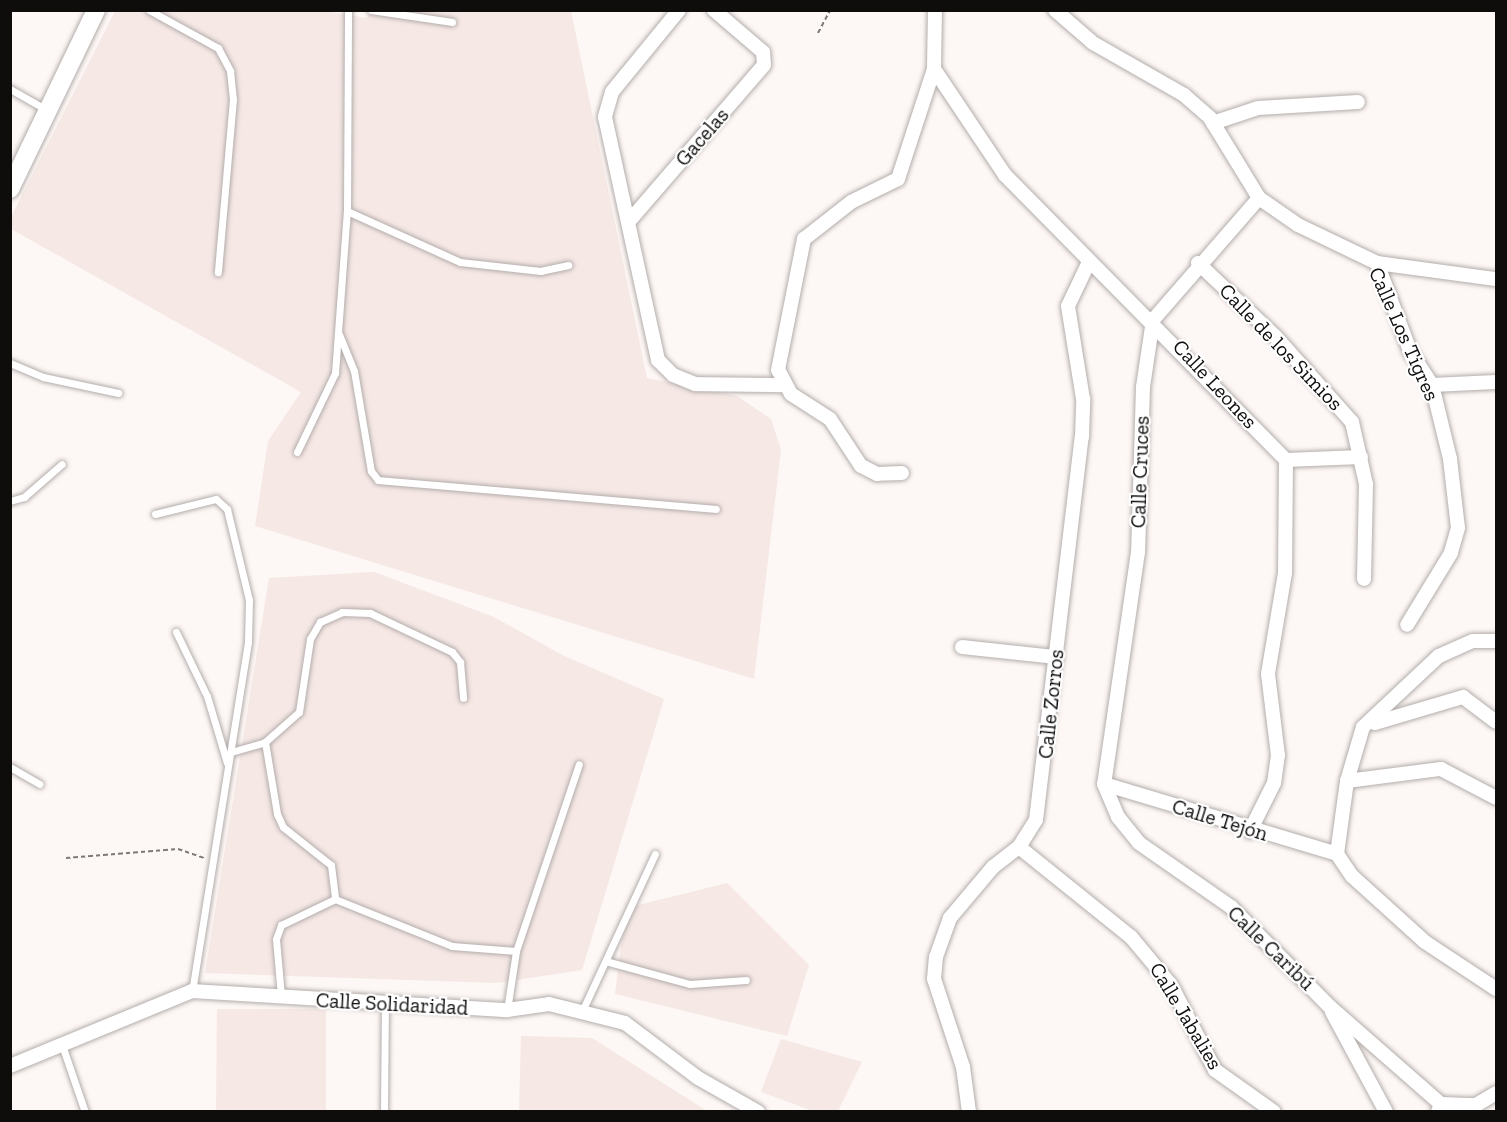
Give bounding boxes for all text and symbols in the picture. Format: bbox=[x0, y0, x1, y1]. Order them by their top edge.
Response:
street label: Gacelas bbox=[670, 103, 734, 171]
street label: Calle Los Tigres bbox=[1363, 263, 1445, 405]
street label: Calle de los Simios bbox=[1214, 278, 1348, 416]
street label: Calle Leones bbox=[1167, 334, 1263, 434]
street label: Calle Cruces bbox=[1125, 415, 1155, 529]
street label: Calle Zorros bbox=[1033, 648, 1069, 760]
street label: Calle Tejón bbox=[1169, 793, 1271, 847]
street label: Calle Caribú bbox=[1222, 900, 1320, 996]
street label: Calle Jabalies bbox=[1144, 958, 1228, 1074]
street label: Calle Solidaridad bbox=[315, 987, 469, 1021]

